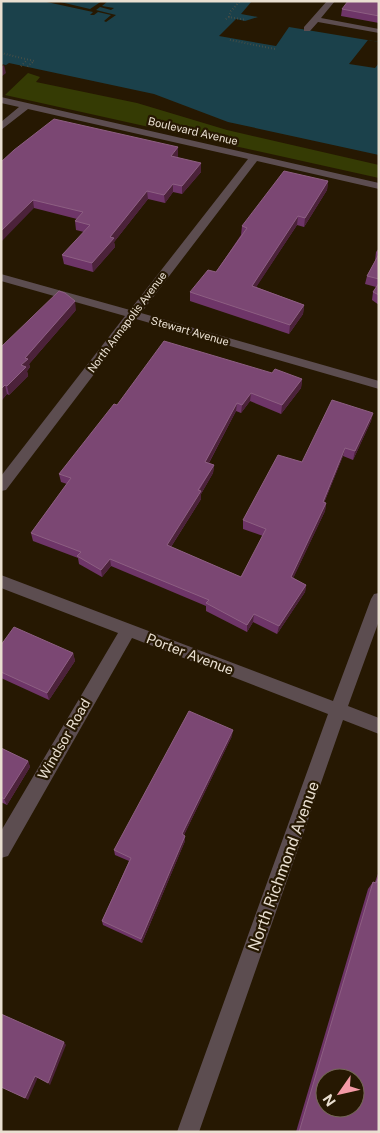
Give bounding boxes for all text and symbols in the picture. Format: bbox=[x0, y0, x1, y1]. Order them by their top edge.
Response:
street label: Boulevard Avenue bbox=[147, 115, 239, 147]
street label: North Annapolis Avenue bbox=[85, 269, 169, 375]
street label: Stewart Avenue bbox=[149, 314, 231, 348]
street label: Porter Avenue bbox=[144, 630, 236, 678]
street label: Windsor Road bbox=[34, 696, 94, 782]
street label: North Richmond Avenue bbox=[244, 779, 323, 954]
north arrow bbox=[315, 1068, 365, 1118]
text: N bbox=[320, 1091, 339, 1109]

